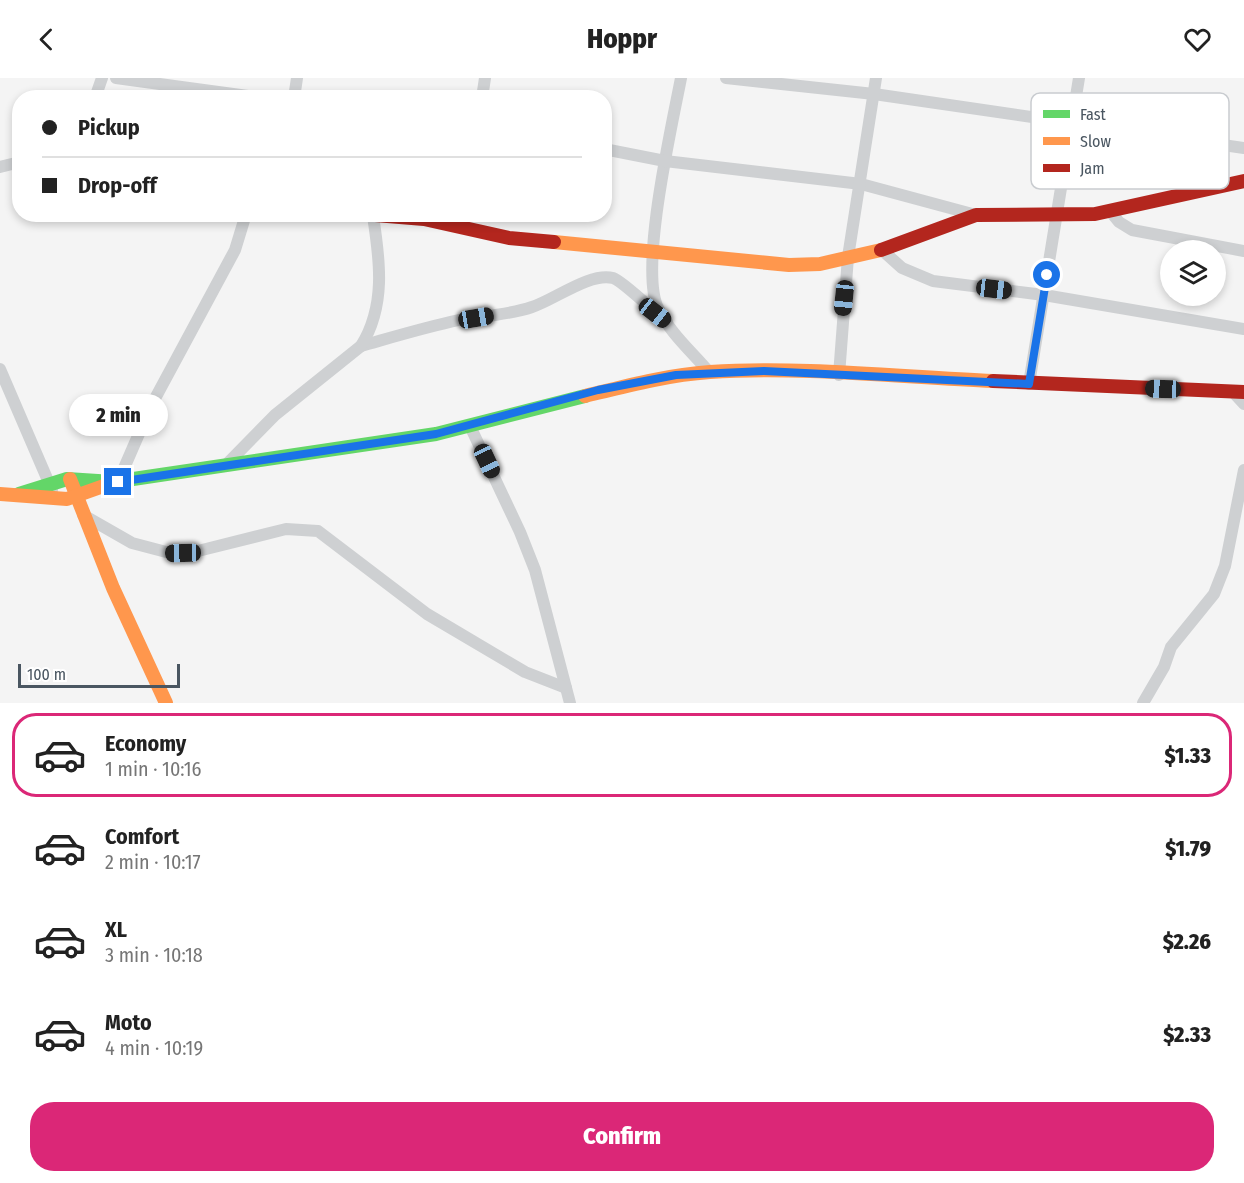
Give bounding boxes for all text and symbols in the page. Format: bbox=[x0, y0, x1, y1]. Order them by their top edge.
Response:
icon: back bbox=[30, 23, 63, 56]
text: Hoppr bbox=[587, 23, 657, 55]
icon: heart bbox=[1181, 23, 1214, 56]
legend bbox=[1031, 93, 1229, 189]
text: Fast bbox=[1080, 105, 1107, 124]
text: Pickup bbox=[78, 114, 140, 141]
text: Slow bbox=[1080, 132, 1111, 151]
text: Jam bbox=[1080, 159, 1105, 178]
text: Drop-off bbox=[78, 172, 157, 199]
map controls bbox=[1160, 240, 1226, 306]
button: layers bbox=[1160, 240, 1226, 306]
route start bbox=[1033, 261, 1060, 288]
car bbox=[975, 278, 1013, 300]
car bbox=[833, 279, 855, 317]
car bbox=[635, 295, 675, 331]
car bbox=[457, 306, 495, 330]
car bbox=[1145, 379, 1181, 399]
callout: 2 min bbox=[68, 395, 168, 437]
text: 2 min bbox=[96, 403, 141, 427]
car bbox=[471, 441, 503, 481]
route end bbox=[104, 468, 131, 495]
car bbox=[165, 544, 201, 562]
scale bar bbox=[18, 661, 180, 688]
text: 100 m bbox=[27, 665, 66, 684]
icon: car bbox=[33, 728, 87, 782]
text: Economy bbox=[105, 730, 186, 757]
text: $1.33 bbox=[1165, 742, 1211, 769]
text: 1 min · 10:16 bbox=[105, 757, 201, 781]
icon: car bbox=[33, 821, 87, 875]
text: Comfort bbox=[105, 823, 179, 850]
text: $1.79 bbox=[1165, 835, 1211, 862]
text: 2 min · 10:17 bbox=[105, 850, 201, 874]
icon: car bbox=[33, 914, 87, 968]
text: XL bbox=[105, 916, 127, 943]
text: $2.26 bbox=[1163, 928, 1211, 955]
text: 3 min · 10:18 bbox=[105, 943, 203, 967]
icon: car bbox=[33, 1007, 87, 1061]
text: Moto bbox=[105, 1009, 152, 1036]
text: $2.33 bbox=[1163, 1021, 1211, 1048]
text: 4 min · 10:19 bbox=[105, 1036, 203, 1060]
button: Confirm bbox=[30, 1102, 1214, 1171]

